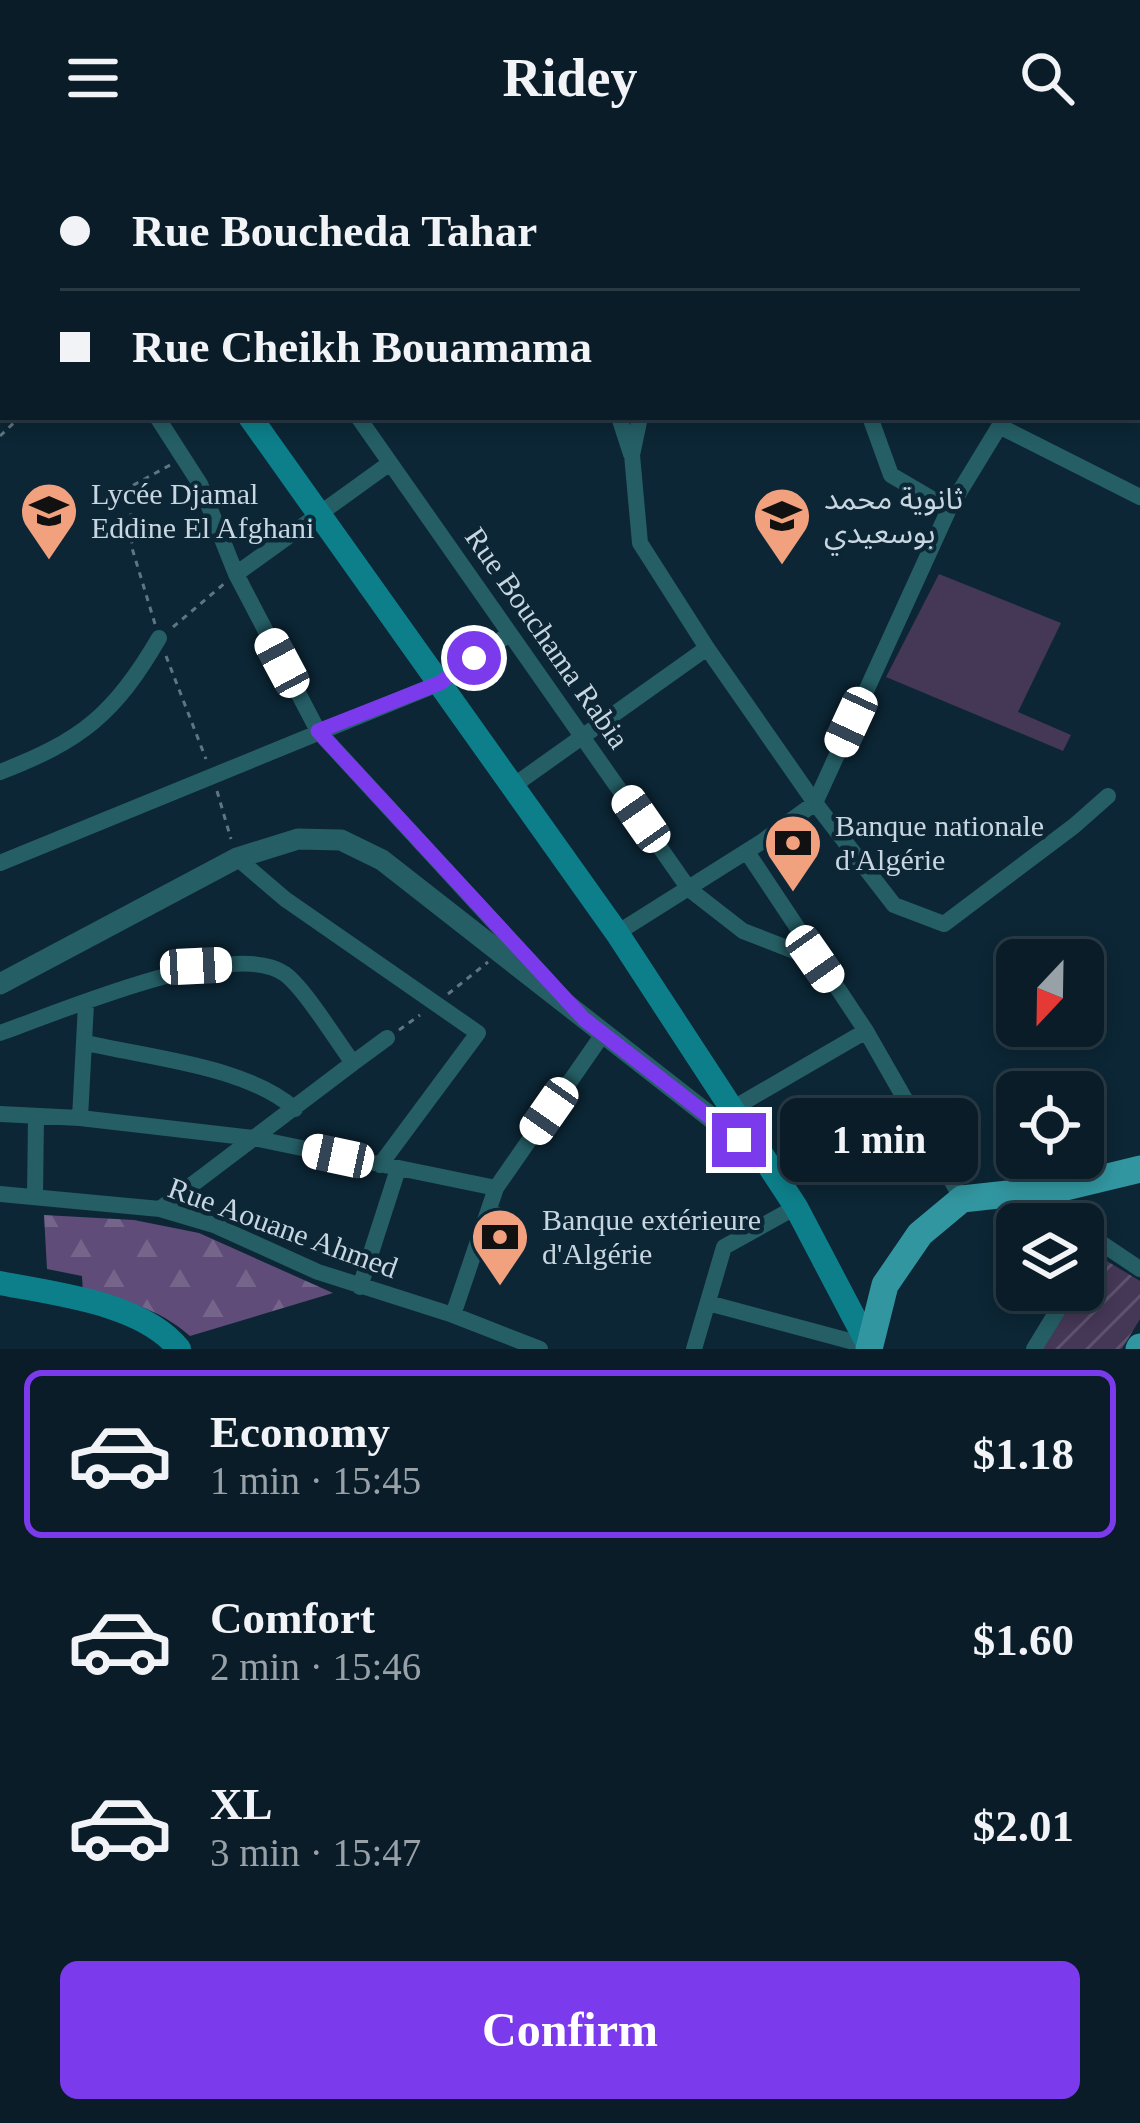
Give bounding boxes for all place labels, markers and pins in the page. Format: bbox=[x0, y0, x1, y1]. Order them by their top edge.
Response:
place label: Lycée Djamal Eddine El Afghani bbox=[91, 477, 314, 544]
school or university icon: Lycée Djamal Eddine El Afghani bbox=[18, 480, 80, 562]
place label: ثانوية محمد بوسعيدي bbox=[824, 482, 963, 556]
school or university icon: ثانوية محمد بوسعيدي bbox=[751, 485, 813, 567]
place label: Banque nationale d'Algérie bbox=[835, 809, 1044, 876]
bank icon: Banque nationale d'Algérie bbox=[762, 812, 824, 894]
place label: Banque extérieure d'Algérie bbox=[542, 1203, 761, 1270]
bank icon: Banque extérieure d'Algérie bbox=[469, 1206, 531, 1288]

